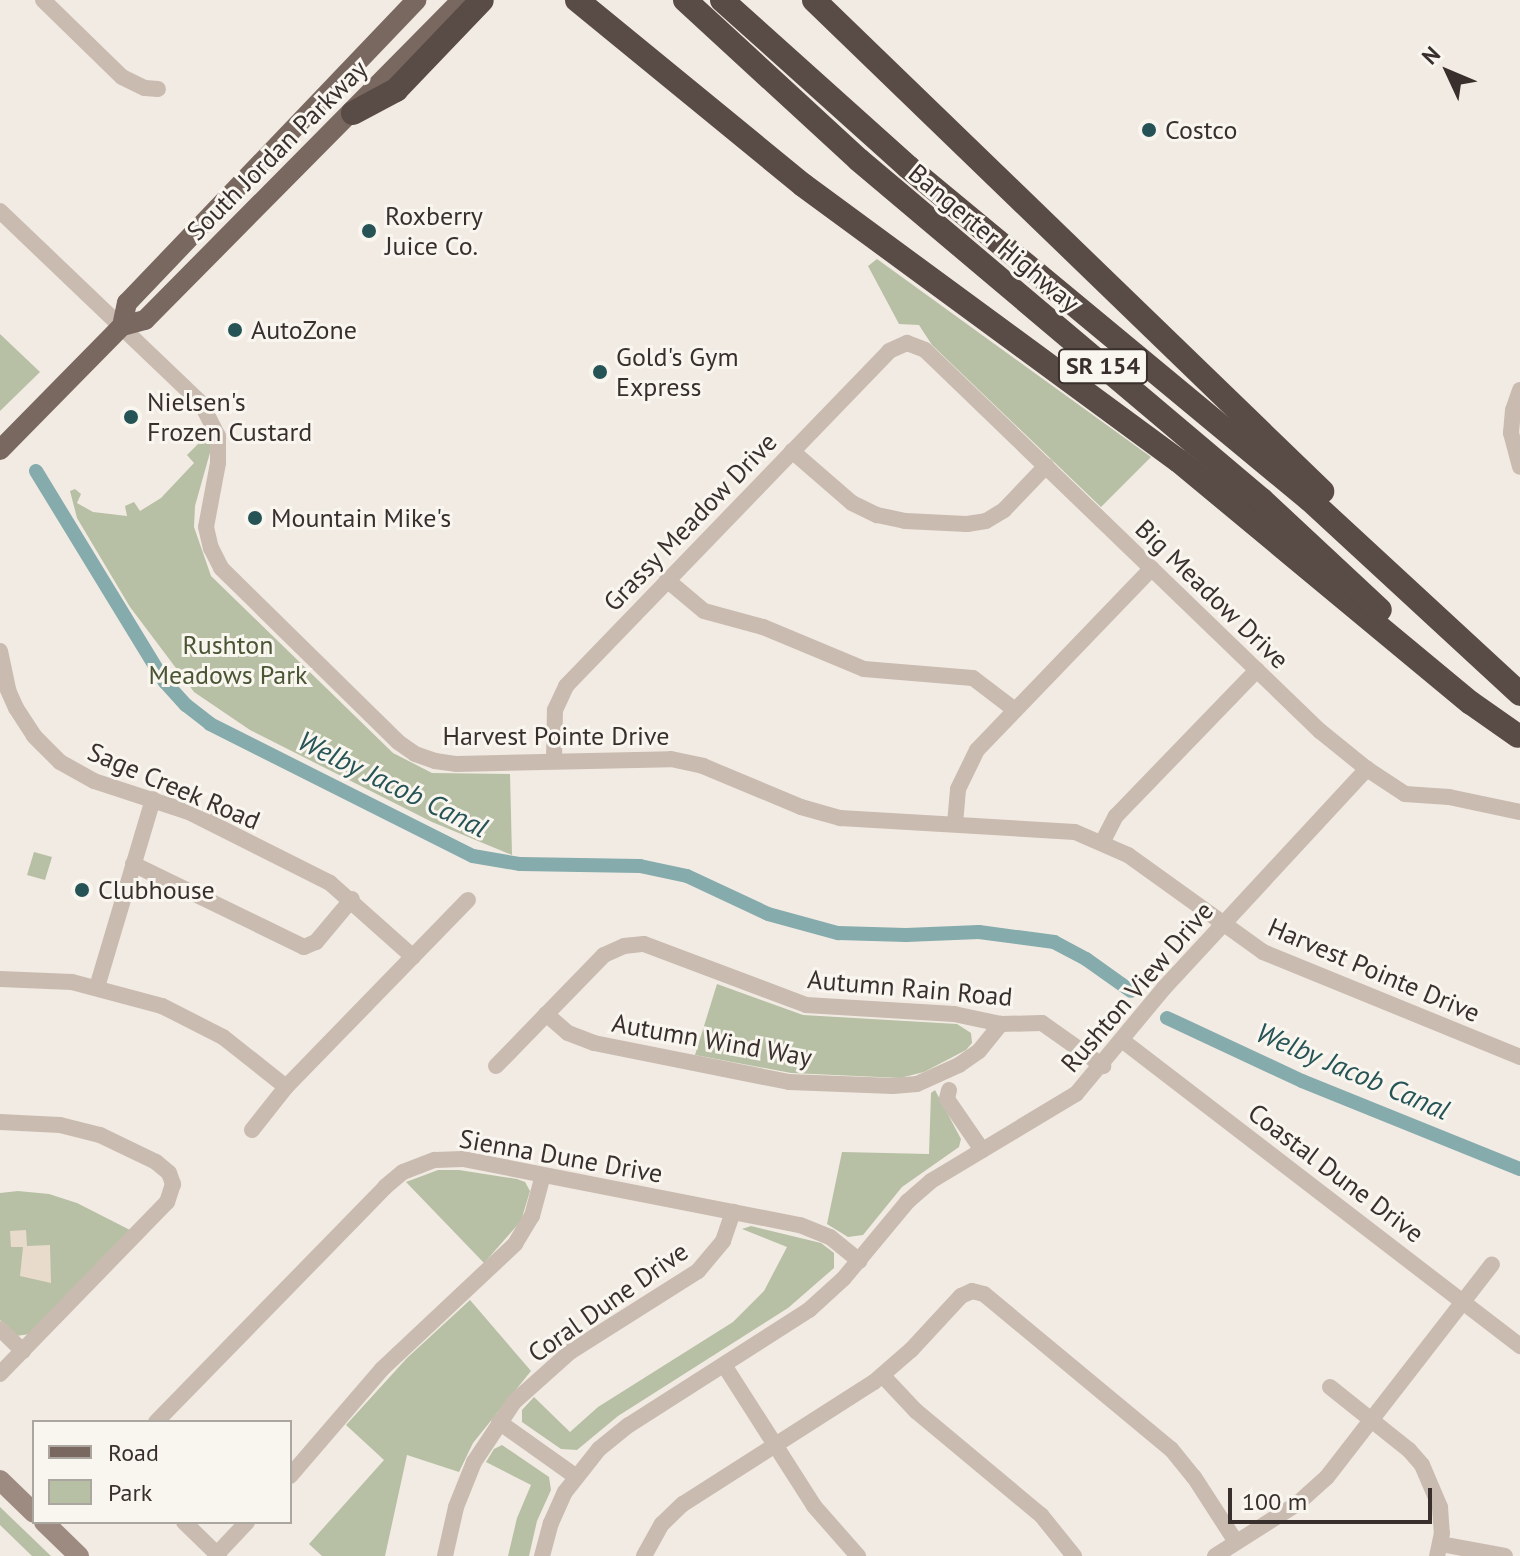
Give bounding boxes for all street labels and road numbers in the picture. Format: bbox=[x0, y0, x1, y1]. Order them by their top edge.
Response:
street label: South Jordan Parkway bbox=[180, 53, 374, 247]
street label: Bangerter Highway bbox=[902, 157, 1086, 319]
road number: SR 154 bbox=[1057, 346, 1149, 386]
street label: Grassy Meadow Drive bbox=[596, 426, 784, 618]
street label: Big Meadow Drive bbox=[1129, 513, 1295, 675]
street label: Harvest Pointe Drive bbox=[442, 720, 670, 752]
street label: Sage Creek Road bbox=[83, 736, 265, 836]
street label: Rushton View Drive bbox=[1054, 895, 1220, 1079]
street label: Harvest Pointe Drive bbox=[1263, 911, 1485, 1029]
street label: Autumn Rain Road bbox=[806, 963, 1014, 1013]
street label: Autumn Wind Way bbox=[609, 1007, 815, 1073]
street label: Coastal Dune Drive bbox=[1242, 1097, 1430, 1249]
street label: Sienna Dune Drive bbox=[457, 1123, 665, 1189]
street label: Coral Dune Drive bbox=[522, 1235, 694, 1369]

